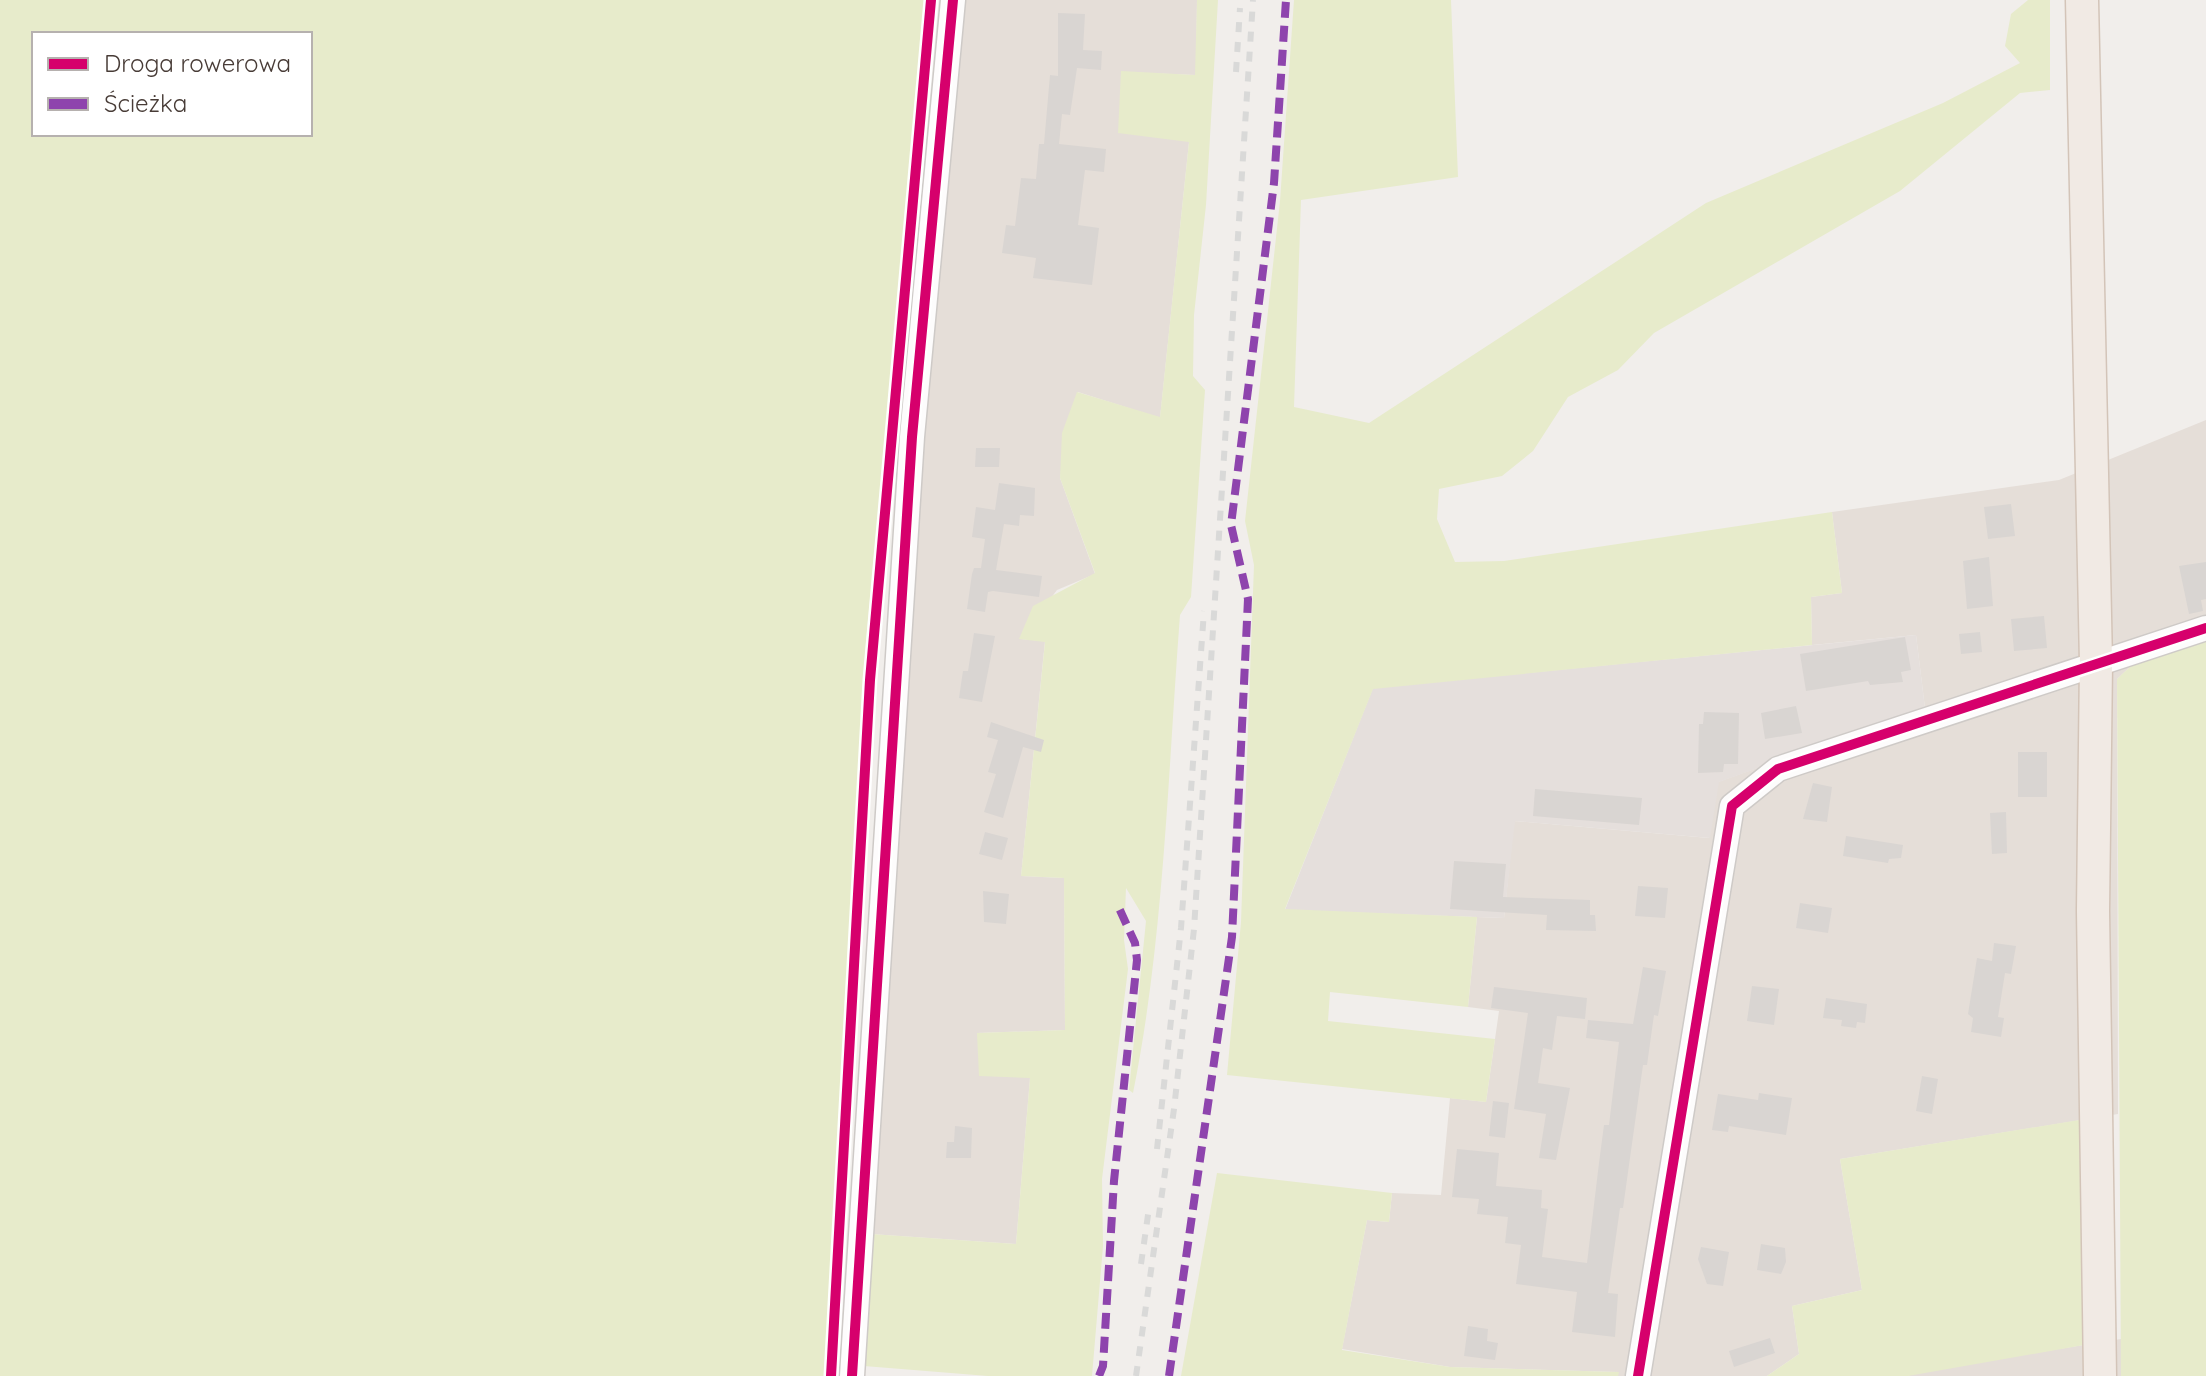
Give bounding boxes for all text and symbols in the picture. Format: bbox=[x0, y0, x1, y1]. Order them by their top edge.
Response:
legend bbox=[32, 32, 312, 136]
text: Droga rowerowa bbox=[104, 48, 291, 78]
text: Ścieżka bbox=[104, 88, 187, 118]

